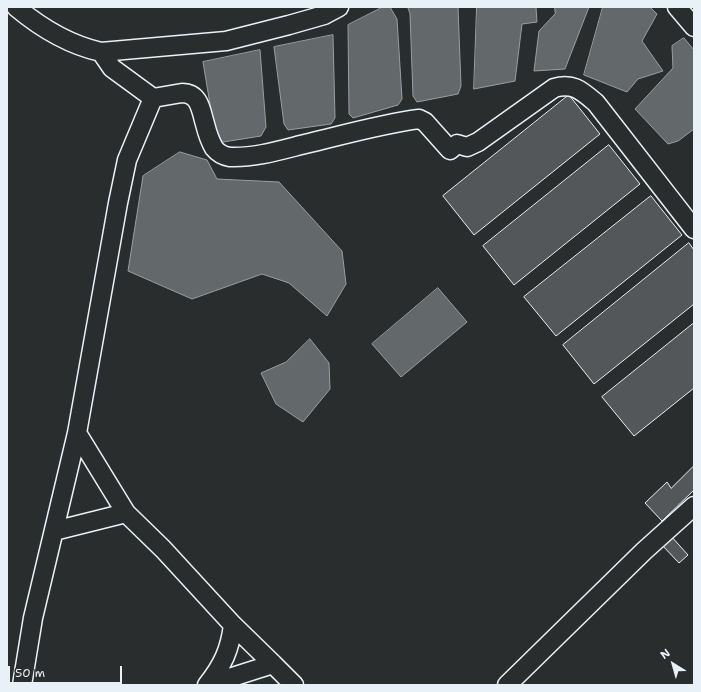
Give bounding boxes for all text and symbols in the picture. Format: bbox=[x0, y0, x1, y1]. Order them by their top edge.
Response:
north arrow bbox=[653, 644, 693, 684]
text: N bbox=[657, 645, 673, 663]
scale bar bbox=[10, 658, 124, 684]
text: 50 m bbox=[15, 665, 45, 681]

